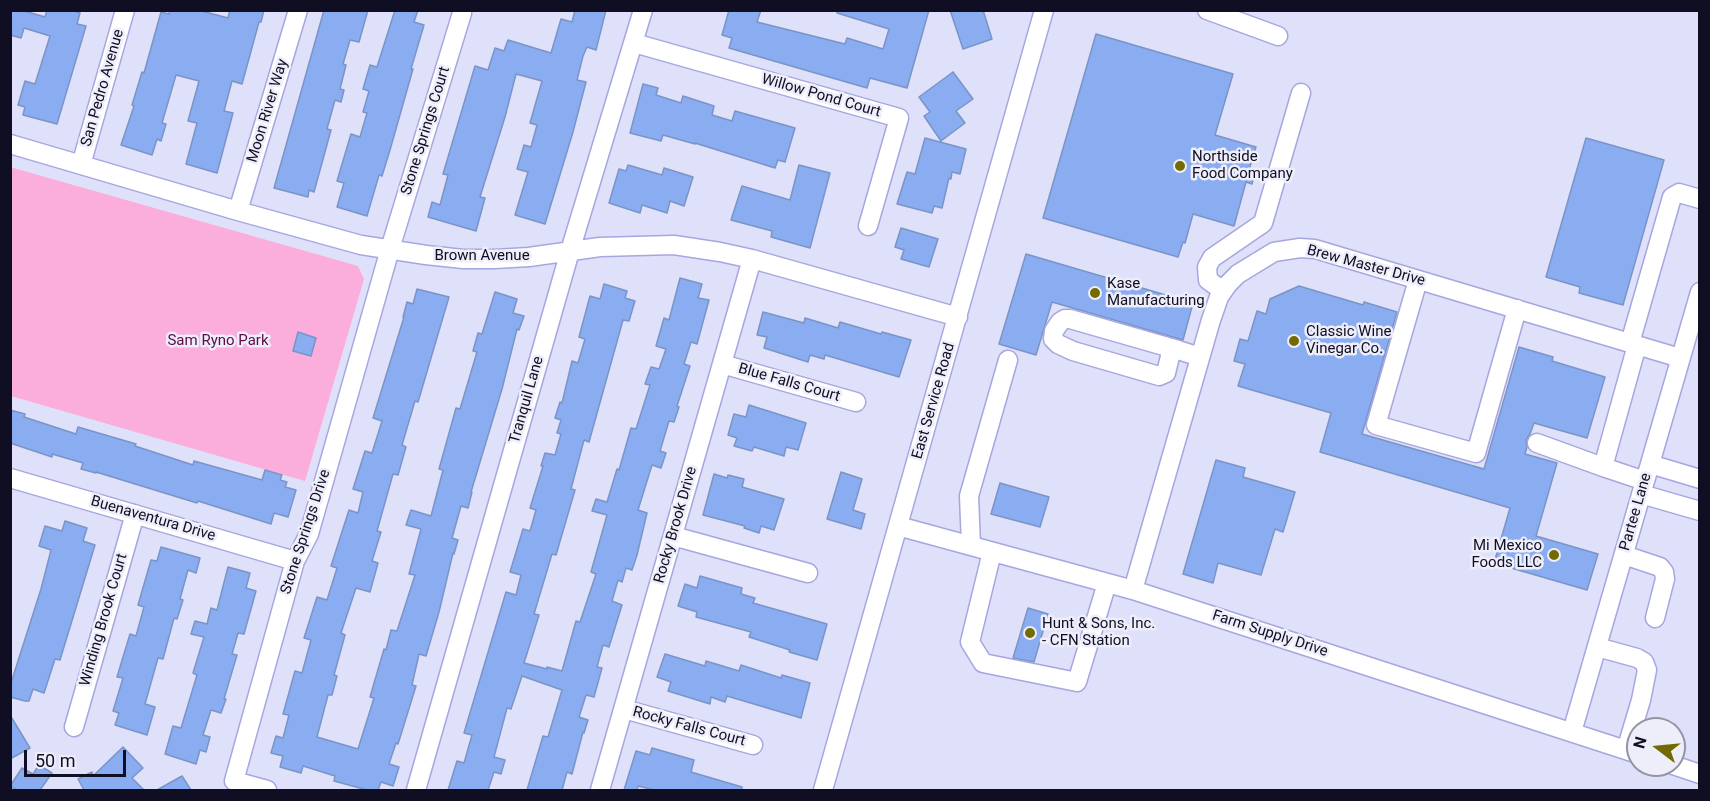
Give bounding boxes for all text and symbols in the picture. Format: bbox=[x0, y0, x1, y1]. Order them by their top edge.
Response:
street label: San Pedro Avenue bbox=[78, 27, 128, 149]
street label: Moon River Way bbox=[244, 57, 292, 165]
street label: Stone Springs Court bbox=[398, 65, 454, 197]
street label: Willow Pond Court bbox=[759, 70, 883, 122]
place label: Northside Food Company bbox=[1192, 148, 1293, 183]
marker: Northside Food Company bbox=[1173, 159, 1187, 173]
street label: Brew Master Drive bbox=[1305, 242, 1427, 290]
street label: Brown Avenue bbox=[434, 247, 530, 265]
place label: Kase Manufacturing bbox=[1107, 275, 1205, 310]
marker: Kase Manufacturing bbox=[1088, 286, 1102, 300]
place label: Classic Wine Vinegar Co. bbox=[1306, 323, 1391, 358]
park label: Sam Ryno Park bbox=[167, 332, 269, 350]
marker: Classic Wine Vinegar Co. bbox=[1287, 334, 1301, 348]
street label: East Service Road bbox=[909, 341, 959, 461]
street label: Tranquil Lane bbox=[506, 354, 548, 446]
street label: Blue Falls Court bbox=[736, 360, 842, 406]
street label: Rocky Brook Drive bbox=[651, 465, 701, 585]
street label: Stone Springs Drive bbox=[277, 467, 335, 597]
street label: Partee Lane bbox=[1616, 471, 1656, 553]
street label: Buenaventura Drive bbox=[89, 493, 217, 545]
place label: Mi Mexico Foods LLC bbox=[1471, 537, 1542, 572]
marker: Mi Mexico Foods LLC bbox=[1547, 548, 1561, 562]
street label: Winding Brook Court bbox=[76, 551, 132, 689]
street label: Farm Supply Drive bbox=[1210, 607, 1330, 661]
place label: Hunt & Sons, Inc. - CFN Station bbox=[1042, 615, 1155, 650]
marker: Hunt & Sons, Inc. - CFN Station bbox=[1023, 626, 1037, 640]
street label: Rocky Falls Court bbox=[631, 703, 747, 751]
north arrow bbox=[1626, 717, 1686, 777]
text: N bbox=[1629, 734, 1651, 751]
scale bar bbox=[27, 738, 129, 776]
text: 50 m bbox=[35, 750, 75, 771]

